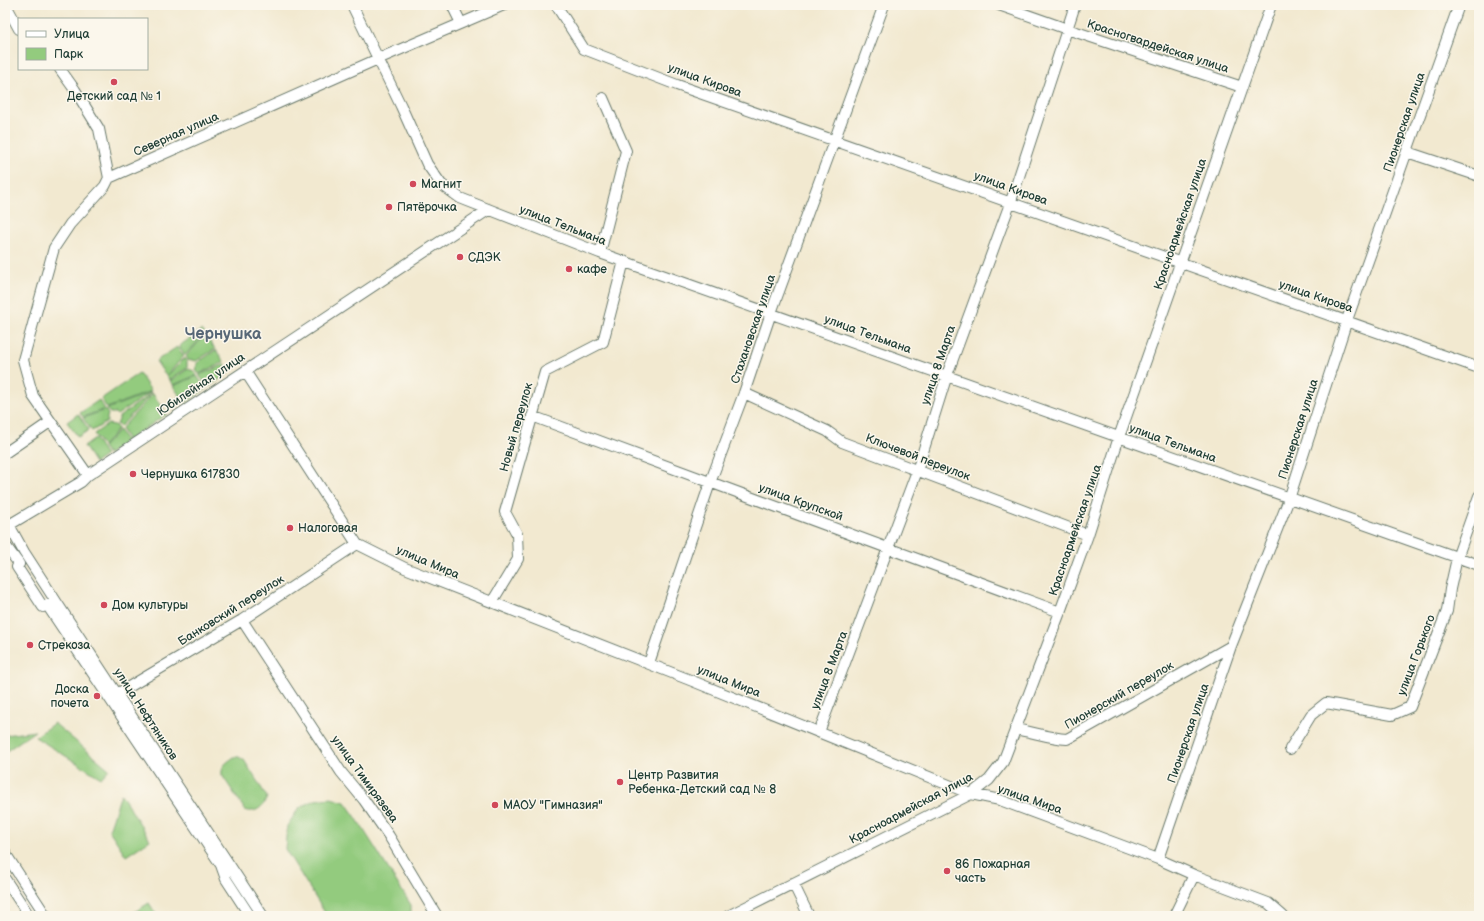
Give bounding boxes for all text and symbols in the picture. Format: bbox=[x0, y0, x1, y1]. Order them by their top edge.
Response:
street label: Красногвардейская улица bbox=[1085, 16, 1231, 76]
legend bbox=[18, 18, 148, 70]
text: Улица bbox=[54, 27, 90, 42]
text: Парк bbox=[54, 47, 84, 62]
street label: улица Кирова bbox=[666, 60, 744, 101]
street label: Пионерская улица bbox=[1380, 70, 1429, 174]
marker: Детский сад № 1 bbox=[109, 77, 119, 87]
place label: Детский сад № 1 bbox=[67, 89, 161, 104]
street label: Северная улица bbox=[131, 109, 221, 160]
street label: Красноармейская улица bbox=[1151, 156, 1210, 292]
street label: улица Кирова bbox=[972, 168, 1050, 209]
place label: Магнит bbox=[421, 177, 462, 192]
marker: Магнит bbox=[408, 179, 418, 189]
place label: Пятёрочка bbox=[397, 200, 457, 215]
marker: Пятёрочка bbox=[384, 202, 394, 212]
street label: улица Тельмана bbox=[517, 202, 608, 249]
place label: СДЭК bbox=[468, 250, 501, 265]
marker: СДЭК bbox=[455, 252, 465, 262]
place label: кафе bbox=[577, 262, 607, 277]
marker: кафе bbox=[564, 264, 574, 274]
street label: Стахановская улица bbox=[728, 273, 779, 386]
street label: улица Кирова bbox=[1277, 277, 1355, 316]
street label: улица Тельмана bbox=[822, 312, 914, 357]
street label: улица 8 Марта bbox=[918, 324, 959, 407]
district label: Чернушка bbox=[185, 325, 262, 344]
street label: Юбилейная улица bbox=[155, 350, 248, 419]
street label: Пионерская улица bbox=[1275, 377, 1322, 481]
street label: Новый переулок bbox=[497, 380, 537, 474]
street label: улица Тельмана bbox=[1127, 421, 1219, 466]
street label: Ключевой переулок bbox=[863, 431, 973, 485]
street label: Красноармейская улица bbox=[1046, 462, 1105, 598]
place label: Чернушка 617830 bbox=[141, 467, 240, 482]
marker: Чернушка 617830 bbox=[128, 469, 138, 479]
street label: улица Крупской bbox=[757, 480, 845, 525]
place label: Налоговая bbox=[298, 521, 358, 536]
marker: Налоговая bbox=[285, 523, 295, 533]
street label: улица Мира bbox=[394, 542, 462, 582]
street label: Банковский переулок bbox=[176, 571, 288, 649]
place label: Дом культуры bbox=[112, 598, 188, 613]
marker: Дом культуры bbox=[99, 600, 109, 610]
street label: улица Горького bbox=[1394, 613, 1439, 698]
street label: улица 8 Марта bbox=[808, 629, 851, 712]
place label: Стрекоза bbox=[38, 638, 90, 653]
marker: Стрекоза bbox=[25, 640, 35, 650]
street label: Пионерский переулок bbox=[1062, 658, 1177, 733]
street label: улица Мира bbox=[695, 662, 763, 701]
street label: улица Нефтяников bbox=[110, 666, 181, 764]
street label: Пионерская улица bbox=[1164, 681, 1213, 785]
place label: Доска почета bbox=[50, 682, 89, 711]
marker: Доска почета bbox=[92, 691, 102, 701]
street label: улица Тимирязева bbox=[328, 733, 401, 826]
place label: Центр Развития Ребенка-Детский сад № 8 bbox=[628, 768, 776, 797]
street label: Красноармейская улица bbox=[847, 769, 976, 847]
marker: Центр Развития Ребенка-Детский сад № 8 bbox=[615, 777, 625, 787]
street label: улица Мира bbox=[996, 781, 1064, 817]
place label: МАОУ "Гимназия" bbox=[503, 798, 603, 813]
marker: МАОУ "Гимназия" bbox=[490, 800, 500, 810]
place label: 86 Пожарная часть bbox=[955, 857, 1031, 886]
marker: 86 Пожарная часть bbox=[942, 866, 952, 876]

